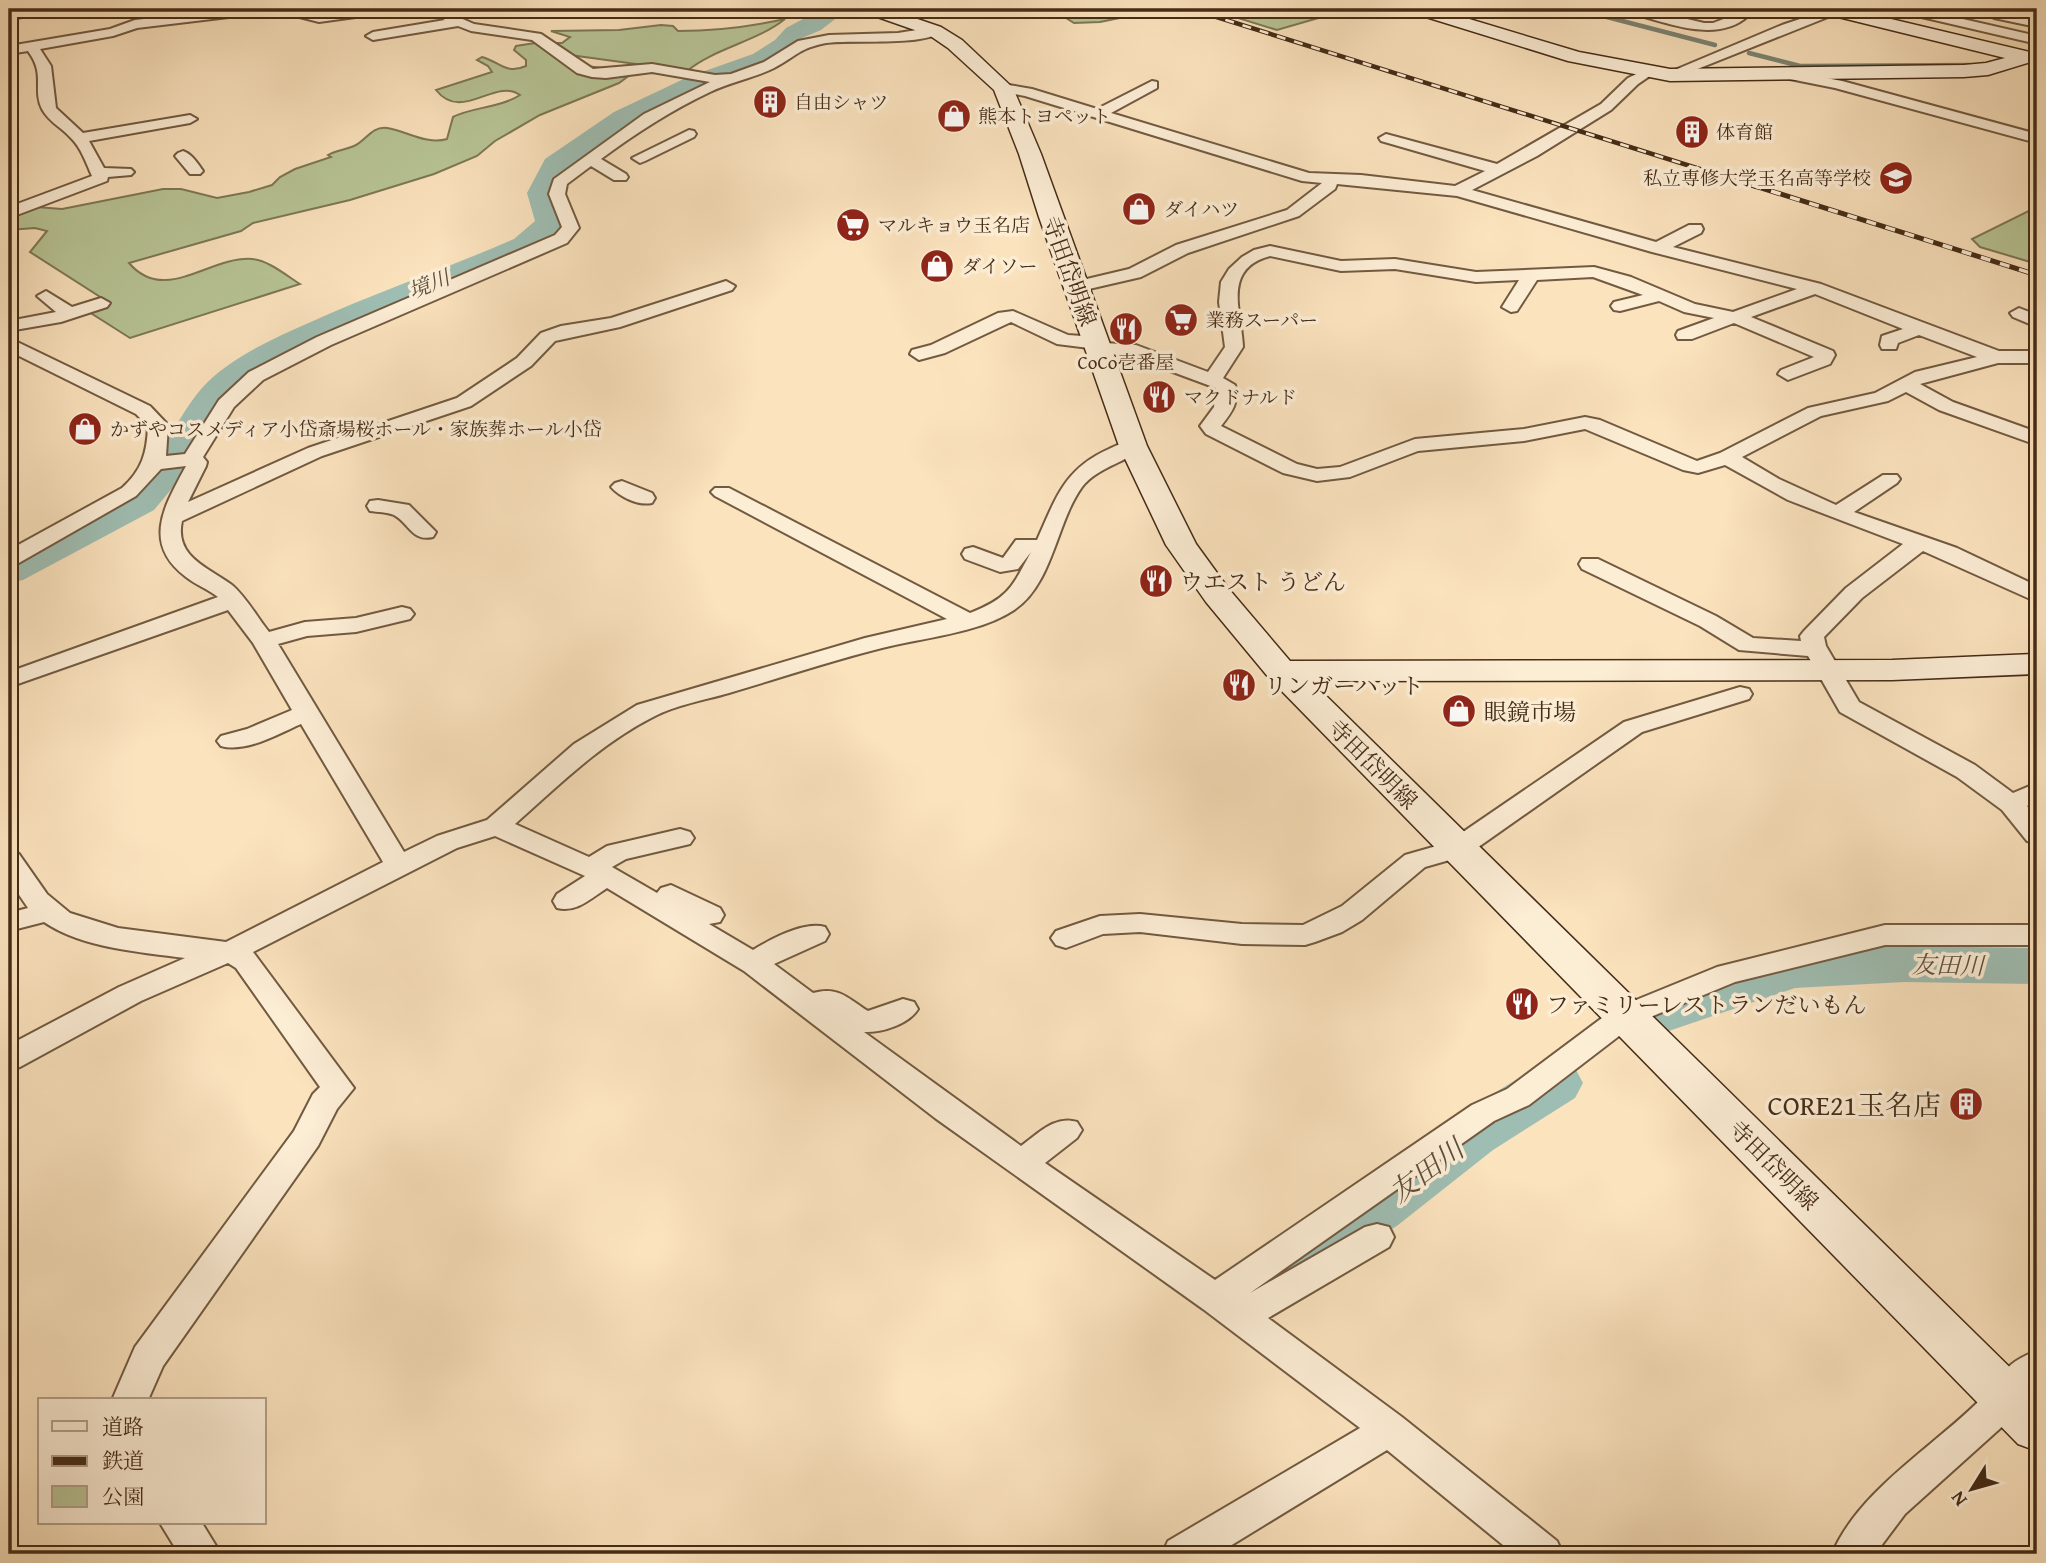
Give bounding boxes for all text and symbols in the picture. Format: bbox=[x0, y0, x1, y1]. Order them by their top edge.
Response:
building icon: 自由シャツ bbox=[751, 83, 789, 121]
place label: 自由シャツ bbox=[794, 88, 889, 116]
shop icon: 熊本トヨペット bbox=[935, 97, 973, 135]
place label: 熊本トヨペット bbox=[978, 102, 1111, 130]
building icon: 体育館 bbox=[1673, 113, 1711, 151]
place label: 体育館 bbox=[1716, 118, 1773, 146]
school or university icon: 私立専修大学玉名高等学校 bbox=[1877, 159, 1915, 197]
place label: 私立専修大学玉名高等学校 bbox=[1643, 164, 1871, 192]
shop icon: ダイハツ bbox=[1120, 190, 1158, 228]
place label: ダイハツ bbox=[1164, 195, 1239, 223]
supermarket icon: マルキョウ玉名店 bbox=[834, 206, 872, 244]
place label: マルキョウ玉名店 bbox=[878, 211, 1030, 239]
street label: 寺田岱明線 bbox=[1035, 211, 1105, 331]
shop icon: ダイソー bbox=[918, 247, 956, 285]
place label: ダイソー bbox=[962, 252, 1038, 280]
water label: 境川 bbox=[404, 261, 456, 306]
supermarket icon: 業務スーパー bbox=[1162, 301, 1200, 339]
place label: 業務スーパー bbox=[1206, 306, 1318, 334]
restaurant icon: CoCo壱番屋 bbox=[1107, 310, 1145, 348]
place label: CoCo壱番屋 bbox=[1077, 348, 1175, 376]
restaurant icon: マクドナルド bbox=[1140, 378, 1178, 416]
place label: マクドナルド bbox=[1184, 383, 1297, 411]
shop icon: かずやコスメディア小岱斎場桜ホール・家族葬ホール小岱 bbox=[66, 410, 104, 448]
place label: かずやコスメディア小岱斎場桜ホール・家族葬ホール小岱 bbox=[110, 415, 602, 443]
restaurant icon: ウエスト うどん bbox=[1137, 562, 1175, 600]
place label: ウエスト うどん bbox=[1180, 565, 1346, 598]
restaurant icon: リンガーハット bbox=[1220, 666, 1258, 704]
place label: リンガーハット bbox=[1264, 669, 1424, 702]
shop icon: 眼鏡市場 bbox=[1440, 692, 1478, 730]
place label: 眼鏡市場 bbox=[1484, 695, 1576, 728]
street label: 寺田岱明線 bbox=[1321, 712, 1425, 816]
water label: 友田川 bbox=[1912, 947, 1987, 983]
restaurant icon: ファミリーレストランだいもん bbox=[1503, 985, 1541, 1023]
place label: ファミリーレストランだいもん bbox=[1546, 988, 1866, 1021]
place label: CORE21玉名店 bbox=[1768, 1084, 1941, 1125]
building icon: CORE21玉名店 bbox=[1947, 1085, 1985, 1123]
street label: 寺田岱明線 bbox=[1722, 1113, 1826, 1217]
water label: 友田川 bbox=[1380, 1127, 1474, 1212]
legend bbox=[38, 1398, 266, 1524]
text: 道路 bbox=[102, 1411, 144, 1442]
text: 鉄道 bbox=[102, 1445, 144, 1476]
north arrow bbox=[1938, 1454, 2008, 1524]
text: 公園 bbox=[102, 1481, 144, 1512]
text: N bbox=[1943, 1485, 1973, 1513]

